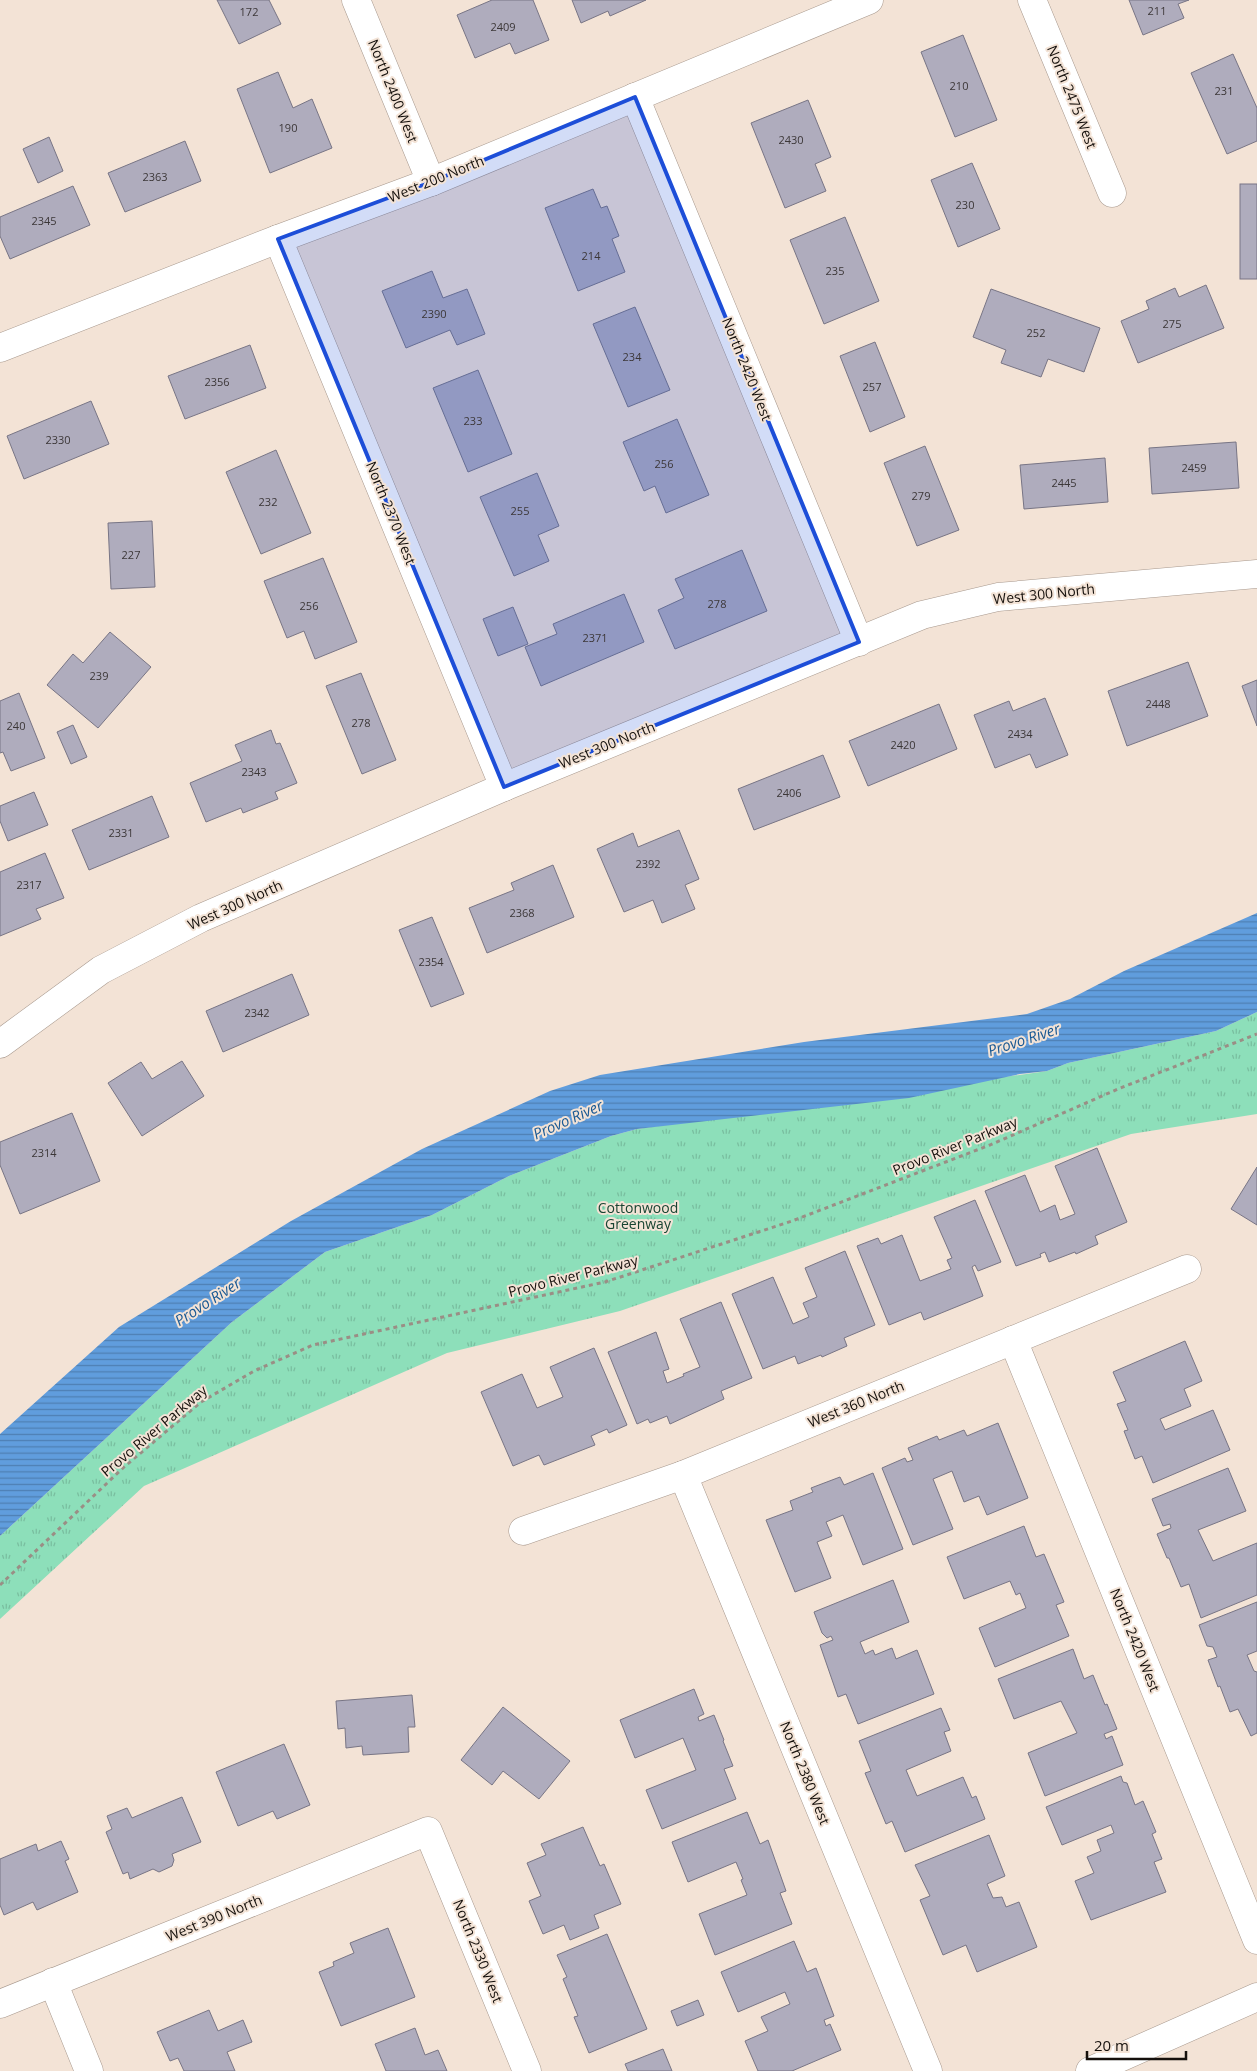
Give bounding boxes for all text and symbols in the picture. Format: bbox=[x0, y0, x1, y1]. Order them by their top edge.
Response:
house number: 211 bbox=[1148, 3, 1166, 18]
house number: 172 bbox=[240, 4, 258, 19]
house number: 2409 bbox=[490, 19, 516, 34]
street label: North 2400 West bbox=[364, 36, 423, 145]
street label: North 2475 West bbox=[1043, 42, 1102, 151]
house number: 210 bbox=[950, 78, 968, 93]
house number: 231 bbox=[1215, 83, 1233, 98]
house number: 190 bbox=[279, 120, 297, 135]
house number: 2430 bbox=[778, 132, 804, 147]
street label: West 200 North bbox=[385, 151, 487, 206]
house number: 2363 bbox=[142, 169, 168, 184]
house number: 230 bbox=[956, 197, 974, 212]
house number: 2345 bbox=[31, 213, 57, 228]
house number: 214 bbox=[582, 248, 601, 263]
house number: 235 bbox=[826, 263, 844, 278]
house number: 2390 bbox=[421, 306, 447, 321]
street label: North 2420 West bbox=[718, 314, 777, 423]
house number: 275 bbox=[1163, 316, 1181, 331]
house number: 252 bbox=[1027, 325, 1045, 340]
house number: 234 bbox=[623, 349, 642, 364]
house number: 2356 bbox=[204, 374, 230, 389]
house number: 257 bbox=[863, 379, 881, 394]
house number: 233 bbox=[464, 413, 482, 428]
house number: 2330 bbox=[45, 432, 71, 447]
house number: 256 bbox=[655, 456, 673, 471]
street label: North 2370 West bbox=[362, 458, 421, 567]
house number: 2459 bbox=[1181, 460, 1207, 475]
house number: 2445 bbox=[1051, 475, 1077, 490]
house number: 279 bbox=[912, 488, 930, 503]
house number: 232 bbox=[259, 494, 277, 509]
house number: 255 bbox=[511, 503, 529, 518]
house number: 227 bbox=[122, 547, 140, 562]
street label: West 300 North bbox=[992, 579, 1096, 608]
house number: 278 bbox=[708, 596, 726, 611]
house number: 256 bbox=[300, 598, 318, 613]
house number: 2371 bbox=[582, 630, 608, 645]
house number: 239 bbox=[90, 668, 108, 683]
house number: 2448 bbox=[1145, 696, 1171, 711]
house number: 278 bbox=[352, 715, 370, 730]
street label: West 300 North bbox=[556, 717, 658, 772]
house number: 240 bbox=[7, 718, 25, 733]
house number: 2434 bbox=[1007, 726, 1033, 741]
house number: 2420 bbox=[890, 737, 916, 752]
house number: 2343 bbox=[241, 764, 267, 779]
house number: 2406 bbox=[776, 785, 802, 800]
house number: 2331 bbox=[108, 825, 134, 840]
house number: 2392 bbox=[635, 856, 661, 871]
street label: West 300 North bbox=[184, 875, 285, 934]
house number: 2317 bbox=[16, 877, 42, 892]
house number: 2368 bbox=[509, 905, 535, 920]
house number: 2354 bbox=[418, 954, 444, 969]
house number: 2342 bbox=[244, 1005, 270, 1020]
water label: Provo River bbox=[985, 1018, 1063, 1060]
water label: Provo River bbox=[529, 1094, 607, 1143]
street label: Provo River Parkway bbox=[890, 1111, 1021, 1179]
house number: 2314 bbox=[31, 1145, 57, 1160]
park label: Cottonwood Greenway bbox=[598, 1198, 678, 1233]
street label: Provo River Parkway bbox=[506, 1250, 641, 1301]
water label: Provo River bbox=[171, 1272, 245, 1330]
street label: West 360 North bbox=[805, 1376, 907, 1431]
street label: Provo River Parkway bbox=[97, 1380, 211, 1481]
street label: North 2420 West bbox=[1106, 1585, 1165, 1694]
street label: North 2380 West bbox=[776, 1718, 835, 1827]
street label: West 390 North bbox=[163, 1890, 265, 1945]
street label: North 2330 West bbox=[449, 1896, 508, 2005]
scale bar bbox=[1087, 2028, 1186, 2060]
text: 20 m bbox=[1094, 2035, 1129, 2055]

